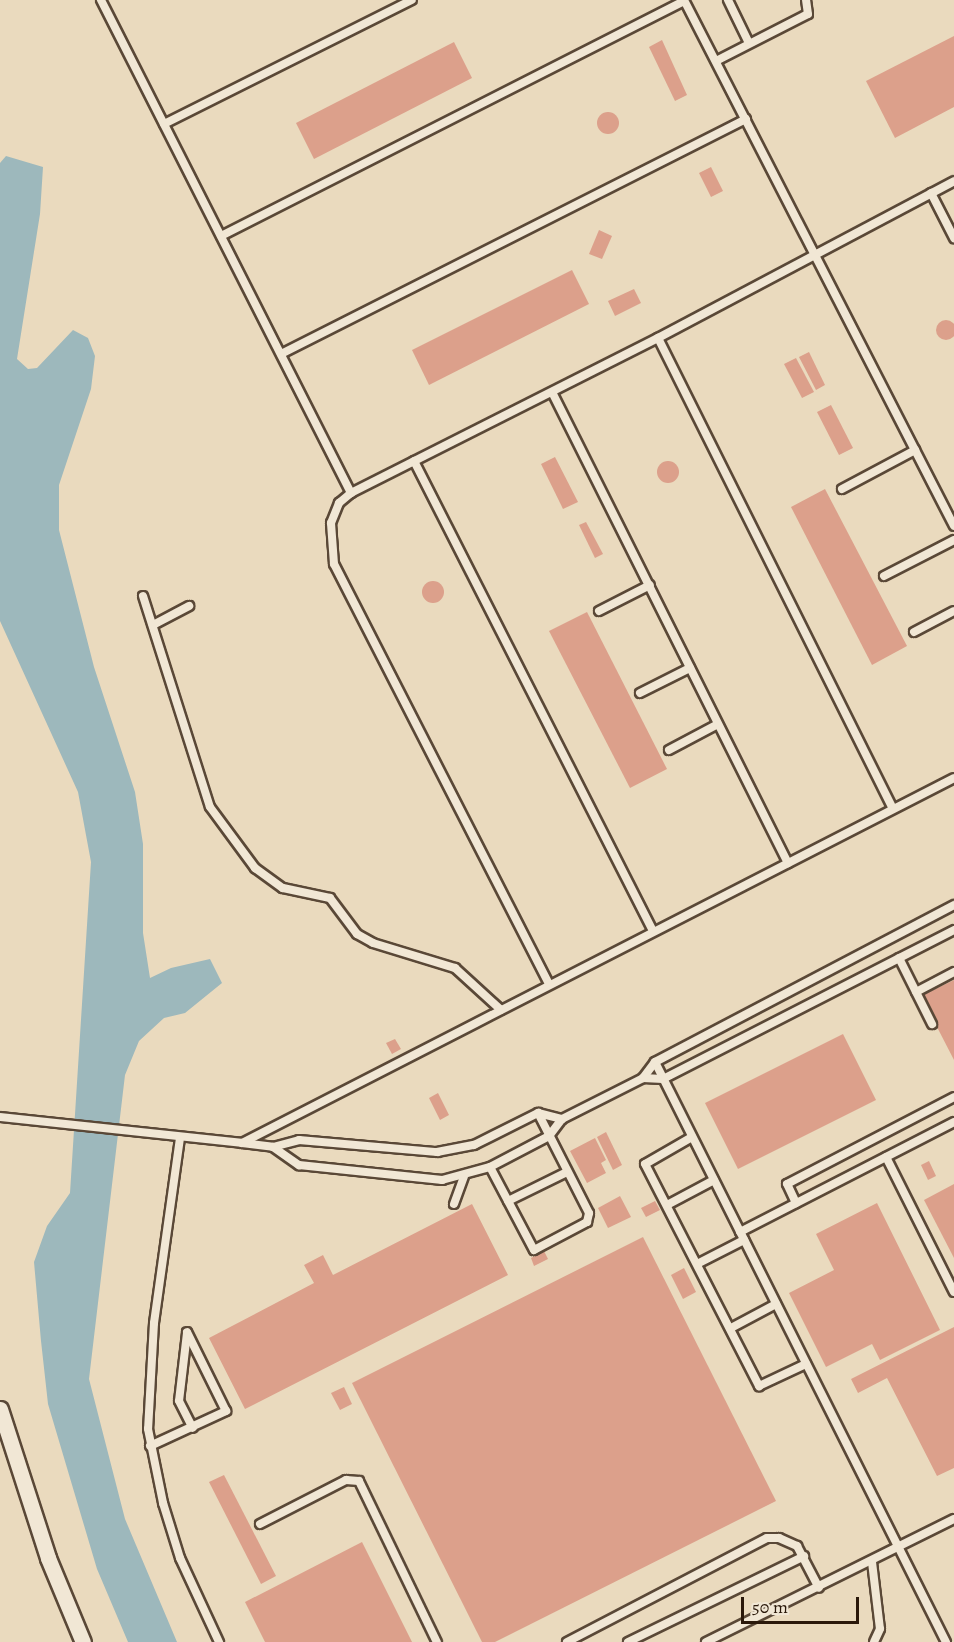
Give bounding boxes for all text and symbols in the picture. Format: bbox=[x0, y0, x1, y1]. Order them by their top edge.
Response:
scale bar bbox=[744, 1585, 862, 1623]
text: 50 m bbox=[752, 1595, 788, 1619]

